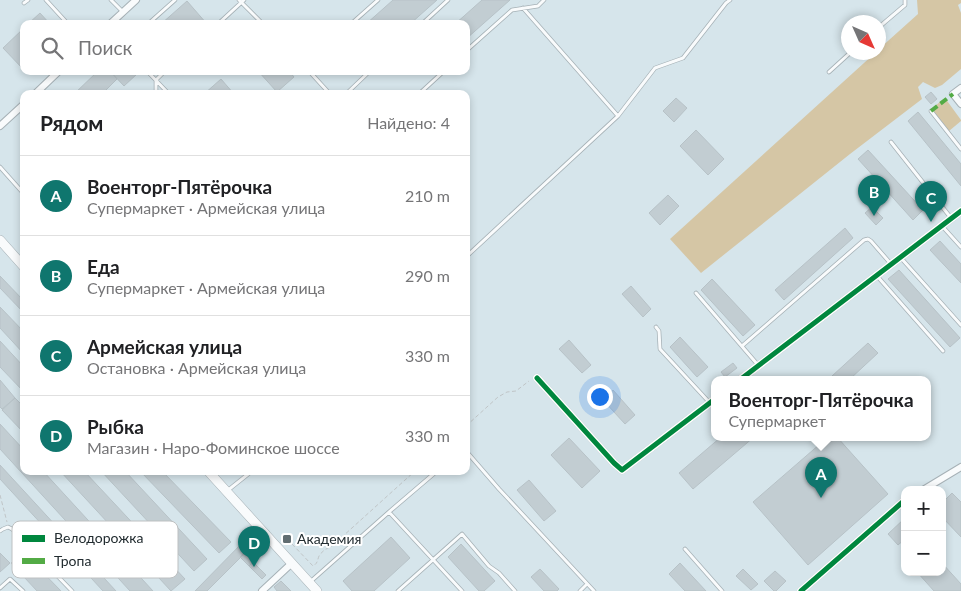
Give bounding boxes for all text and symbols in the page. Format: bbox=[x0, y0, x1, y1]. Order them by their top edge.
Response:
north arrow bbox=[841, 15, 886, 60]
search box bbox=[20, 20, 470, 75]
icon: search bbox=[38, 34, 66, 62]
text: Поиск bbox=[78, 36, 132, 59]
text: Рядом bbox=[40, 110, 103, 135]
text: Найдено: 4 bbox=[367, 113, 450, 132]
text: Военторг-Пятёрочка bbox=[87, 175, 272, 198]
pin: B bbox=[858, 175, 890, 216]
pin: C bbox=[915, 181, 947, 222]
text: A bbox=[50, 186, 62, 205]
text: 210 m bbox=[405, 186, 450, 205]
text: Супермаркет · Армейская улица bbox=[87, 198, 325, 217]
text: Еда bbox=[87, 255, 120, 278]
text: B bbox=[51, 266, 61, 285]
text: 290 m bbox=[405, 266, 450, 285]
text: Супермаркет · Армейская улица bbox=[87, 278, 325, 297]
text: Армейская улица bbox=[87, 335, 242, 358]
text: C bbox=[51, 346, 61, 365]
text: 330 m bbox=[405, 346, 450, 365]
text: Остановка · Армейская улица bbox=[87, 358, 306, 377]
popup bbox=[711, 376, 931, 441]
your location bbox=[587, 384, 613, 410]
text: Военторг-Пятёрочка bbox=[728, 388, 914, 411]
text: Супермаркет bbox=[728, 411, 826, 430]
text: Рыбка bbox=[87, 415, 144, 438]
text: D bbox=[50, 426, 62, 445]
text: 330 m bbox=[405, 426, 450, 445]
text: Магазин · Наро-Фоминское шоссе bbox=[87, 438, 340, 457]
pin: A bbox=[805, 457, 837, 498]
map controls bbox=[901, 486, 946, 576]
button: + bbox=[901, 486, 946, 531]
legend bbox=[12, 521, 178, 578]
pin: D bbox=[238, 526, 270, 567]
text: Велодорожка bbox=[54, 529, 143, 546]
place label: Академия bbox=[297, 530, 361, 547]
button: − bbox=[901, 531, 946, 576]
marker: Академия bbox=[281, 533, 293, 545]
text: Тропа bbox=[54, 552, 91, 569]

